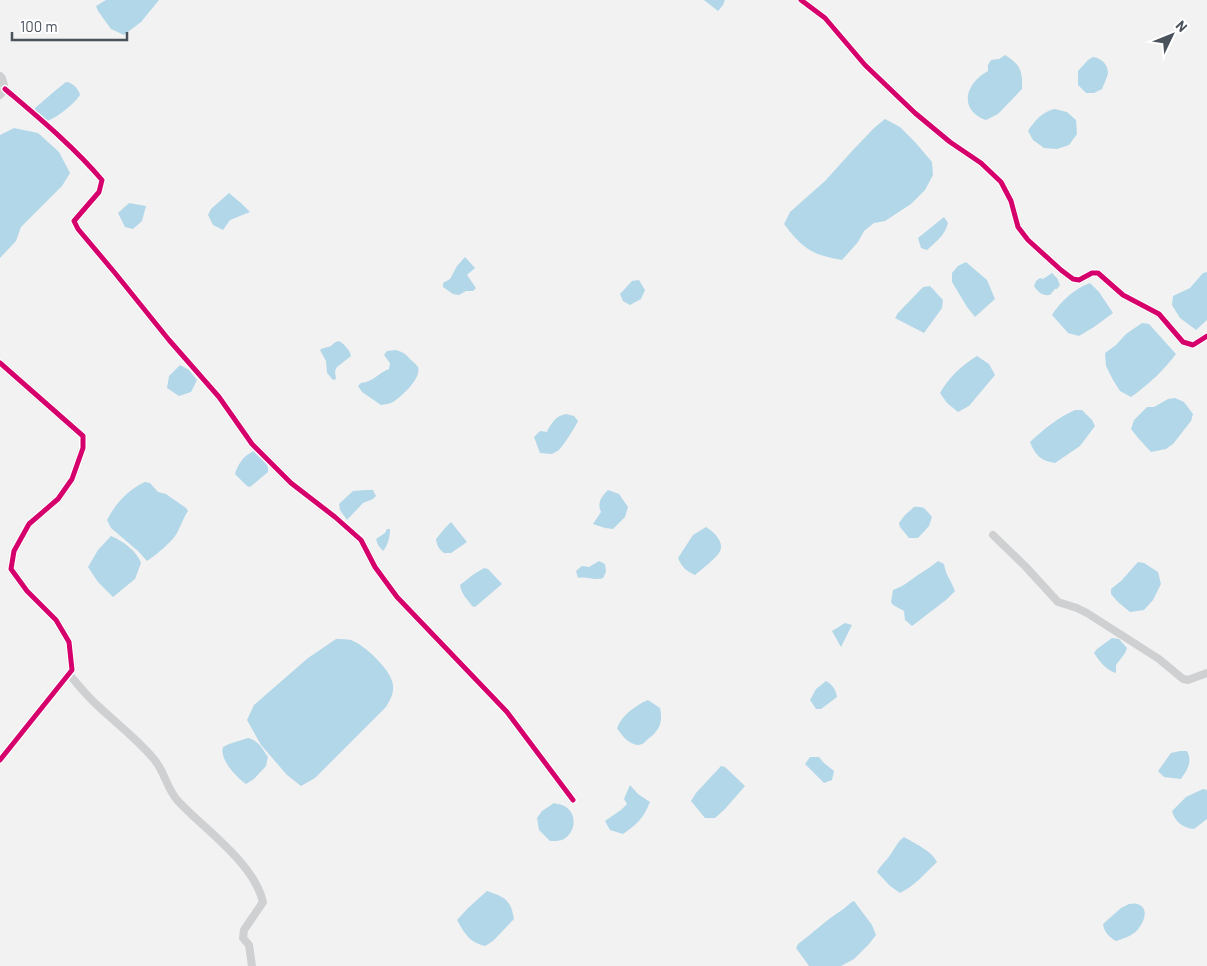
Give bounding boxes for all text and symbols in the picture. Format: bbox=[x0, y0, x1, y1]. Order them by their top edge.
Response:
scale bar bbox=[12, 10, 128, 42]
north arrow bbox=[1147, 10, 1197, 60]
text: 100 m bbox=[20, 17, 58, 35]
text: N bbox=[1172, 17, 1191, 35]

